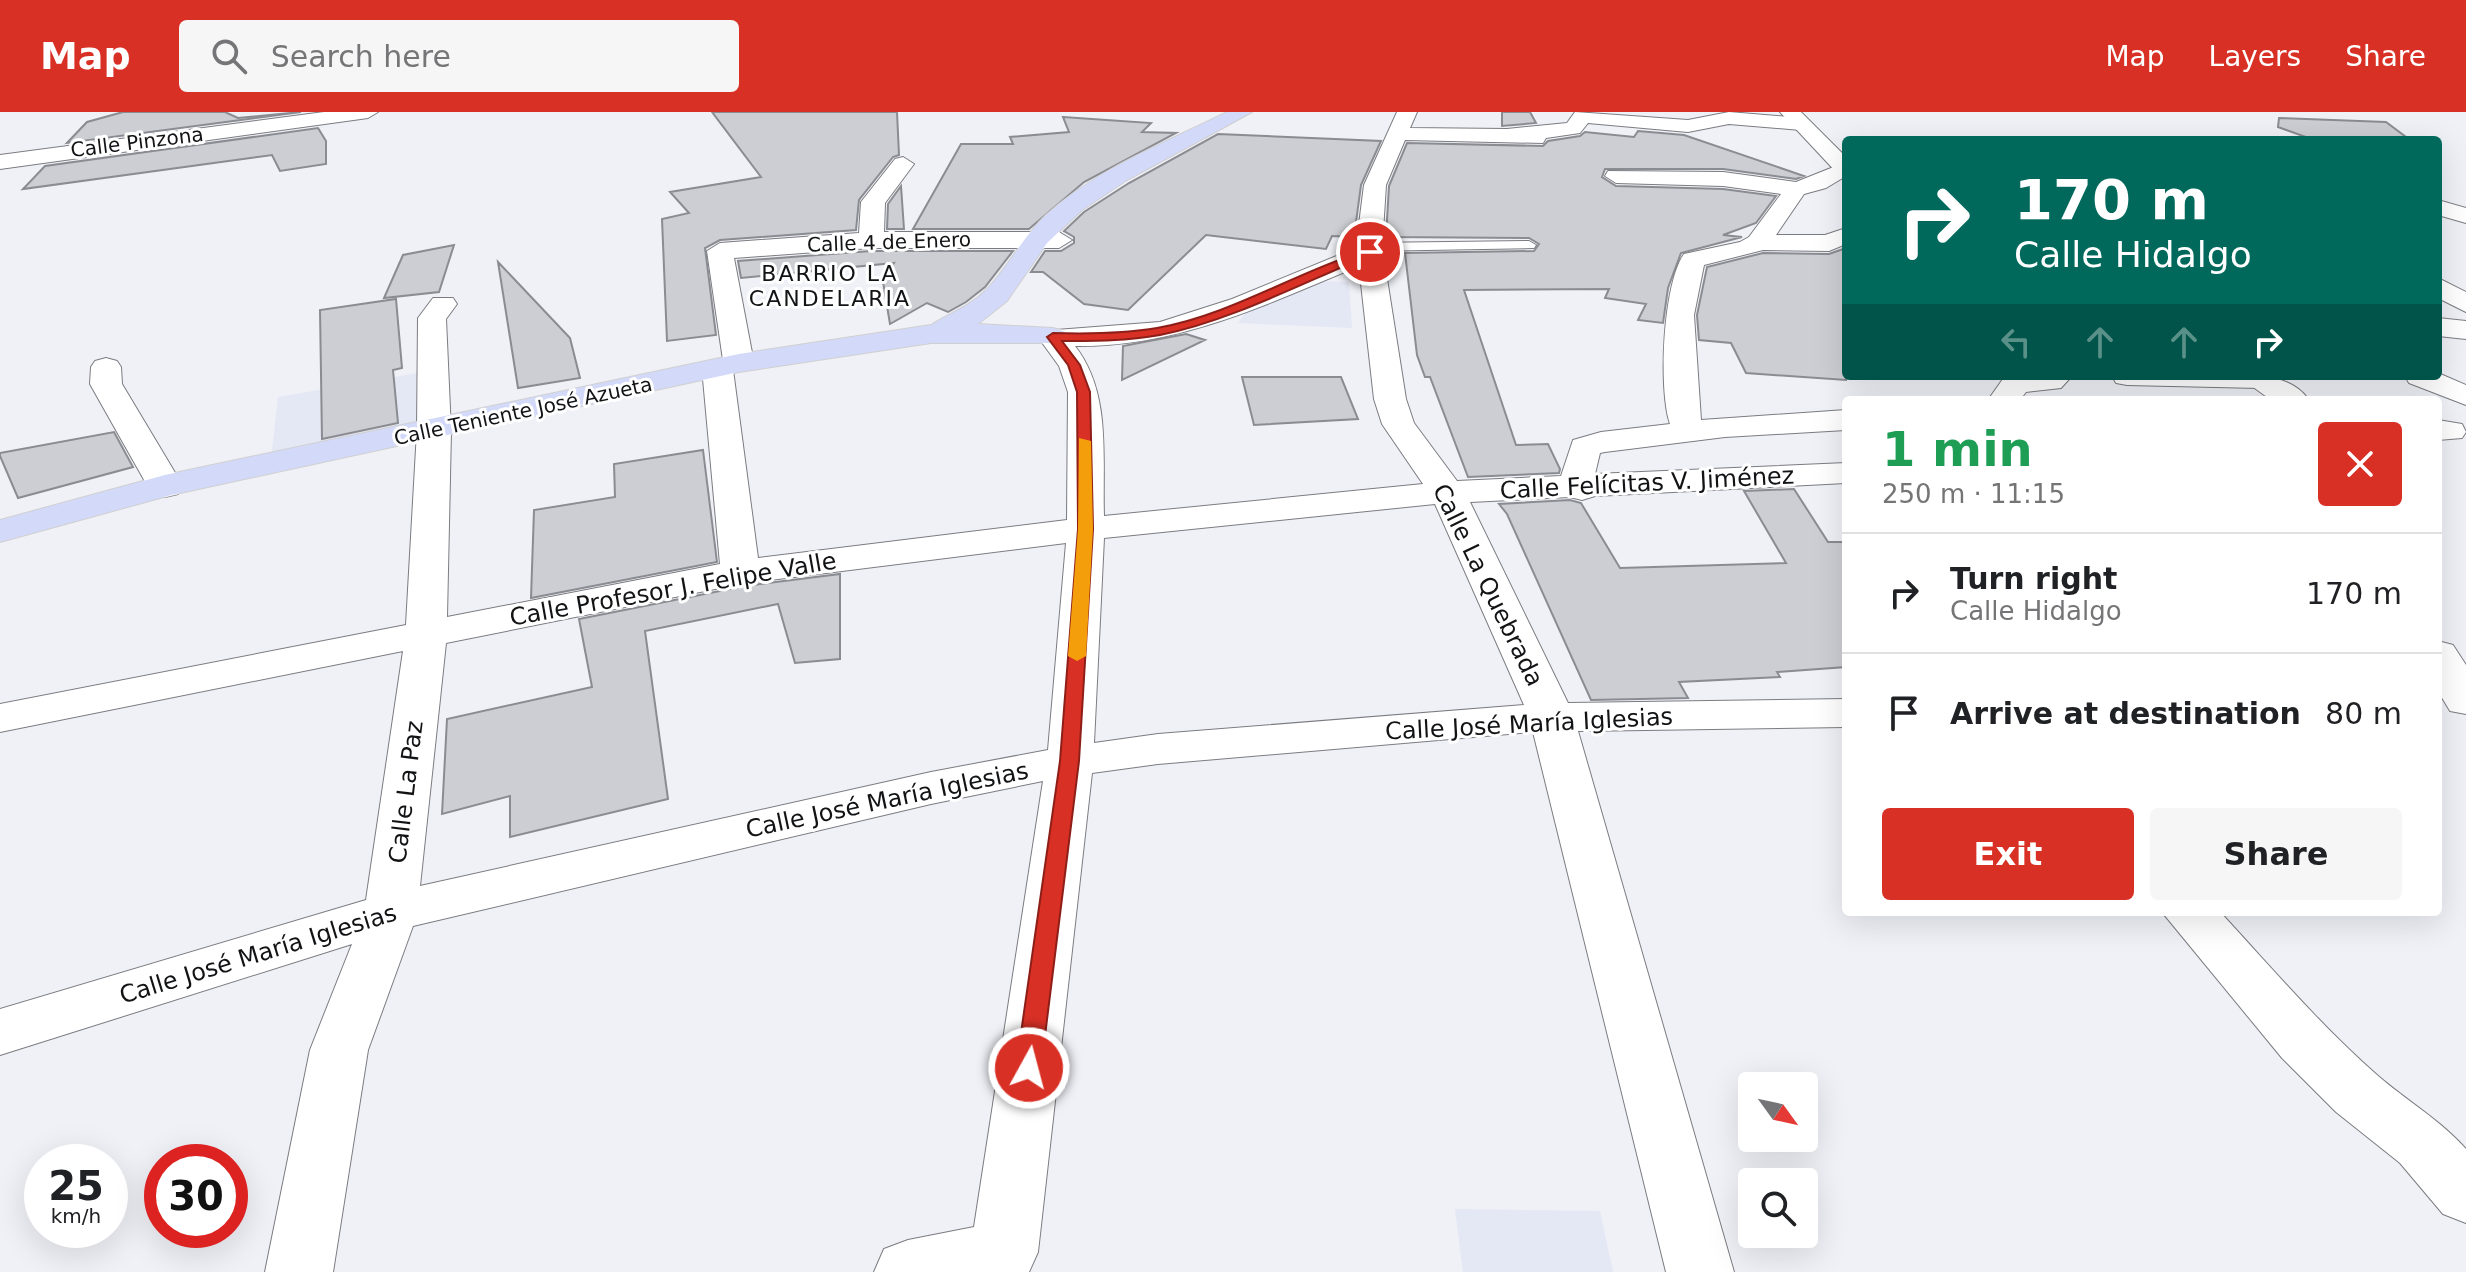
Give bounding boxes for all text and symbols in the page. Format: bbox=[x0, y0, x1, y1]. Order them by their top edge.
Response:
search box bbox=[179, 20, 739, 92]
text: Map bbox=[40, 34, 131, 78]
icon: search bbox=[207, 34, 251, 78]
text: Search here bbox=[271, 39, 451, 74]
text: Map bbox=[2105, 40, 2165, 73]
text: Layers bbox=[2209, 40, 2301, 73]
text: Share bbox=[2345, 40, 2426, 73]
street label: Calle Pinzona bbox=[69, 122, 205, 162]
text: 170 m bbox=[2014, 167, 2209, 232]
icon: right bbox=[1882, 168, 1986, 272]
pin bbox=[1336, 218, 1404, 286]
street label: Calle 4 de Enero bbox=[807, 227, 971, 257]
icon: arrive bbox=[1348, 230, 1392, 274]
text: Calle Hidalgo bbox=[2014, 234, 2252, 275]
district label: BARRIO LA CANDELARIA bbox=[749, 261, 911, 311]
icon: left bbox=[1994, 320, 2038, 364]
icon: ahead bbox=[2078, 320, 2122, 364]
icon: ahead bbox=[2162, 320, 2206, 364]
icon: right bbox=[2246, 320, 2290, 364]
street label: Calle Teniente José Azueta bbox=[392, 372, 654, 450]
text: 1 min bbox=[1882, 421, 2033, 477]
button: close bbox=[2318, 422, 2402, 506]
street label: Calle Felícitas V. Jiménez bbox=[1499, 461, 1795, 505]
street label: Calle La Quebrada bbox=[1427, 479, 1549, 691]
text: 250 m · 11:15 bbox=[1882, 479, 2065, 509]
street label: Calle Profesor J. Felipe Valle bbox=[508, 546, 838, 632]
text: Turn right bbox=[1950, 561, 2117, 596]
icon: right bbox=[1882, 571, 1926, 615]
text: 170 m bbox=[2306, 576, 2402, 611]
text: Calle Hidalgo bbox=[1950, 596, 2122, 626]
icon: arrive bbox=[1882, 691, 1926, 735]
text: Arrive at destination bbox=[1950, 696, 2301, 731]
text: 80 m bbox=[2325, 696, 2402, 731]
street label: Calle José María Iglesias bbox=[1384, 702, 1674, 746]
street label: Calle La Paz bbox=[383, 719, 429, 865]
street label: Calle José María Iglesias bbox=[743, 756, 1031, 844]
button: Exit bbox=[1882, 808, 2134, 900]
button: Share bbox=[2150, 808, 2402, 900]
street label: Calle José María Iglesias bbox=[116, 898, 400, 1010]
position arrow bbox=[987, 1026, 1071, 1110]
north arrow bbox=[1738, 1072, 1818, 1152]
map controls bbox=[1738, 1072, 1818, 1248]
speed limit sign: 30 bbox=[144, 1144, 248, 1248]
text: 25 bbox=[48, 1163, 104, 1209]
button: search bbox=[1738, 1168, 1818, 1248]
text: km/h bbox=[51, 1204, 101, 1228]

